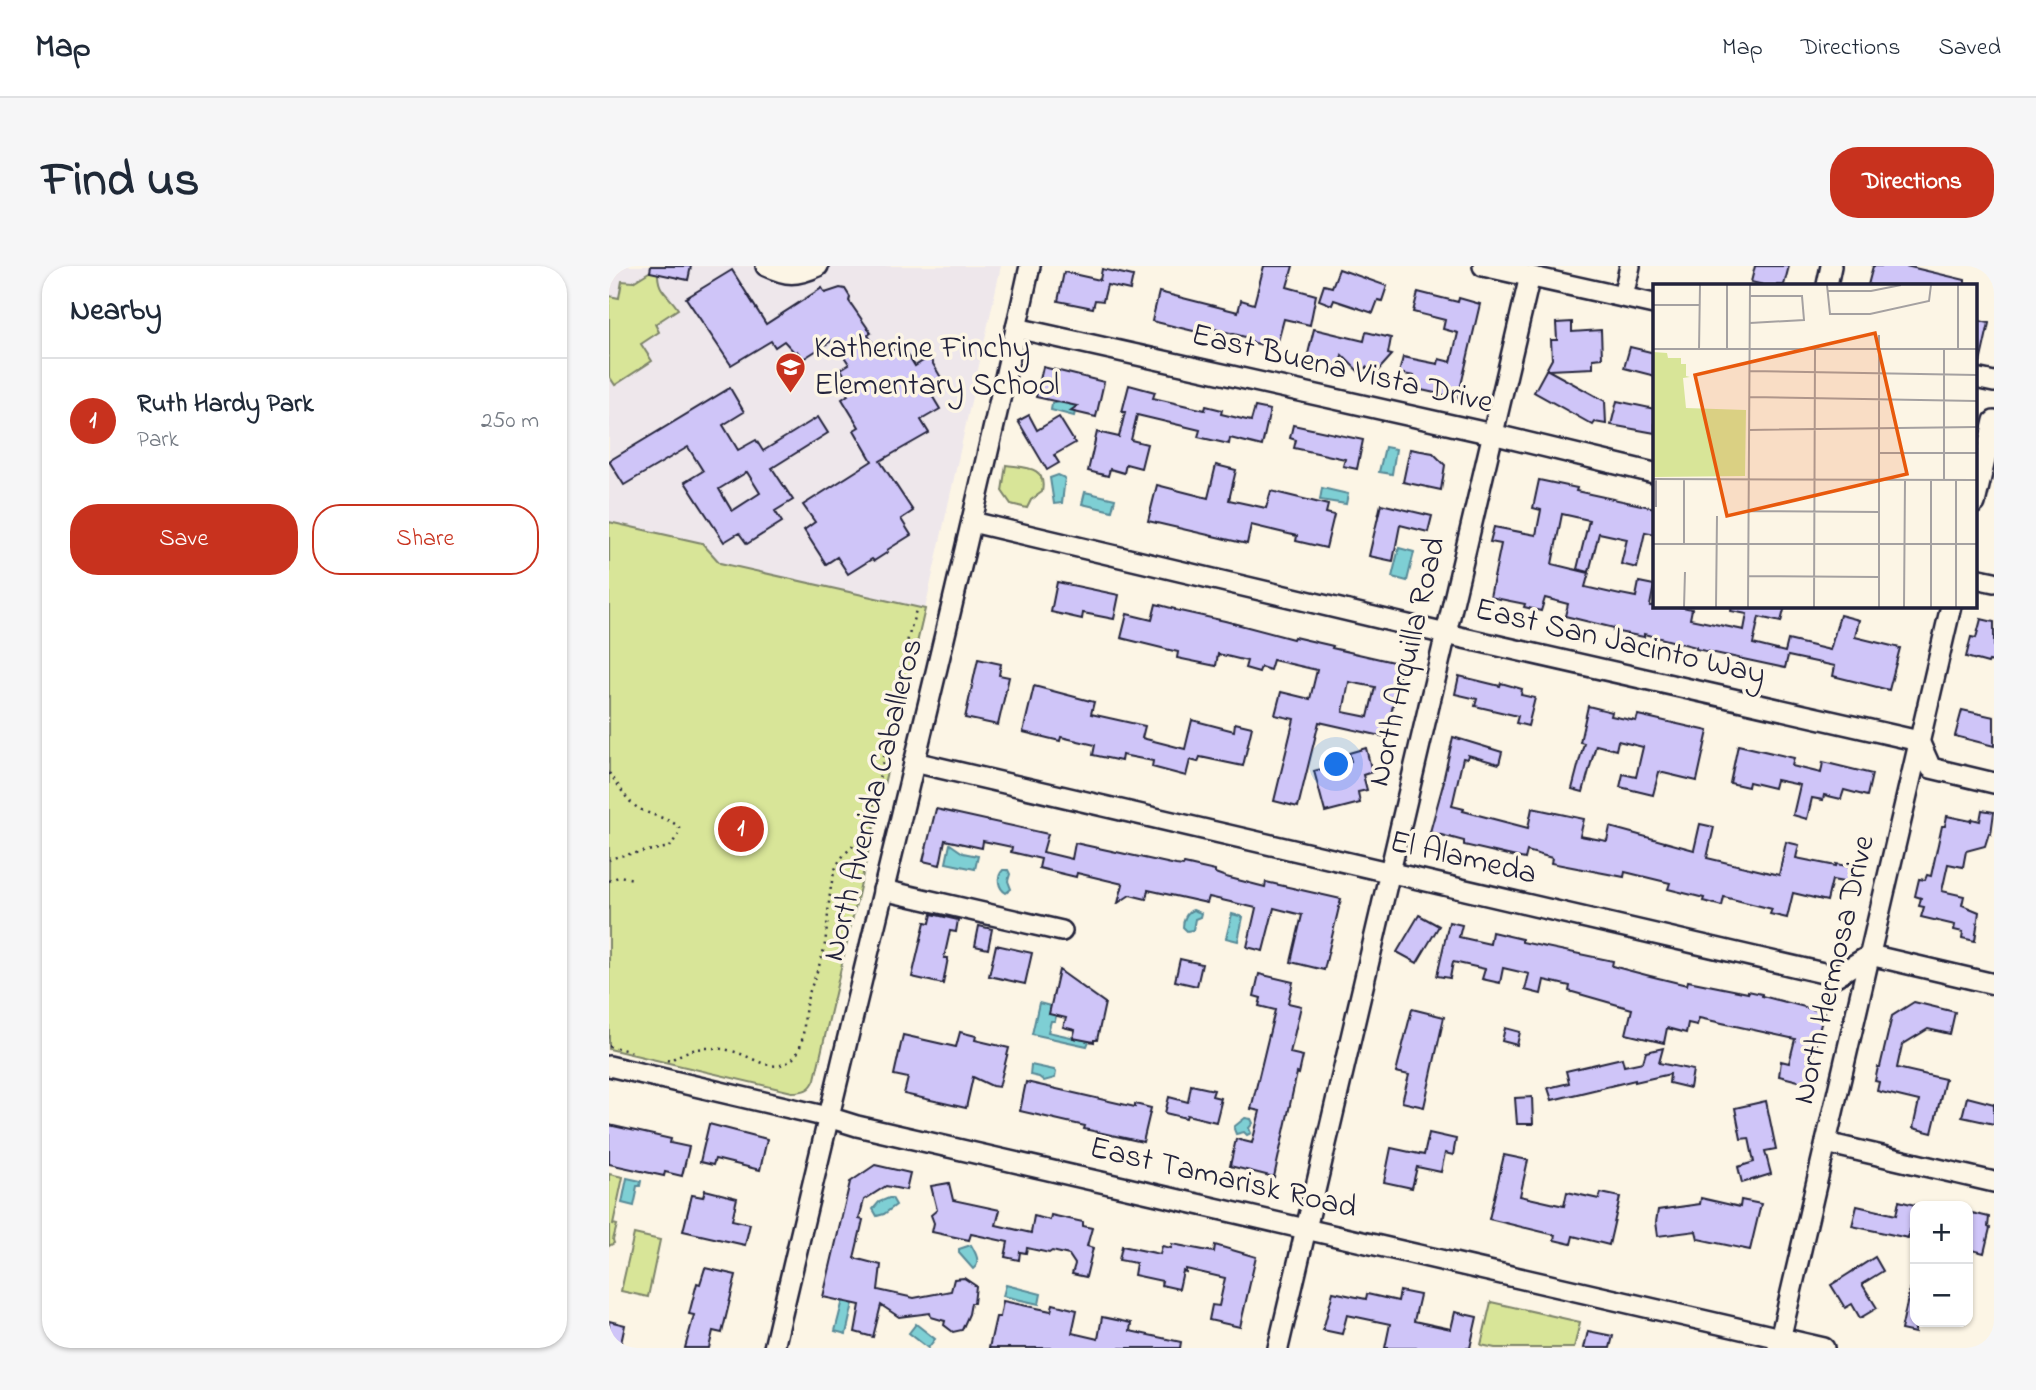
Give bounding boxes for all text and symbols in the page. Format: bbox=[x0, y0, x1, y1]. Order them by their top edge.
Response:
text: Map bbox=[35, 24, 91, 72]
text: Map bbox=[1722, 31, 1763, 66]
text: Directions bbox=[1801, 31, 1900, 66]
text: Saved bbox=[1938, 31, 2001, 66]
text: Find us bbox=[42, 146, 199, 218]
button: Directions bbox=[1830, 147, 1994, 218]
inset map bbox=[1653, 284, 1976, 607]
text: Nearby bbox=[70, 290, 162, 334]
street label: East Buena Vista Drive bbox=[1186, 312, 1498, 428]
place label: Katherine Finchy Elementary School bbox=[814, 326, 1059, 410]
school or university icon: Katherine Finchy Elementary School bbox=[774, 350, 808, 394]
text: Ruth Hardy Park bbox=[137, 386, 314, 424]
text: 1 bbox=[89, 405, 97, 438]
text: 250 m bbox=[481, 405, 539, 438]
text: Park bbox=[137, 424, 179, 457]
button: Save bbox=[70, 504, 298, 575]
button: Share bbox=[312, 504, 539, 575]
street label: North Arquilla Road bbox=[1356, 533, 1460, 791]
street label: East San Jacinto Way bbox=[1470, 587, 1770, 699]
street label: North Avenida Caballeros bbox=[811, 634, 937, 966]
your location bbox=[1319, 747, 1353, 781]
pin: 1 bbox=[718, 803, 764, 855]
street label: El Alameda bbox=[1385, 819, 1541, 899]
street label: North Hermosa Drive bbox=[1781, 830, 1889, 1109]
street label: East Tamarisk Road bbox=[1085, 1125, 1361, 1233]
map controls bbox=[1910, 1201, 1973, 1327]
button: + bbox=[1910, 1201, 1973, 1264]
button: − bbox=[1910, 1264, 1973, 1327]

